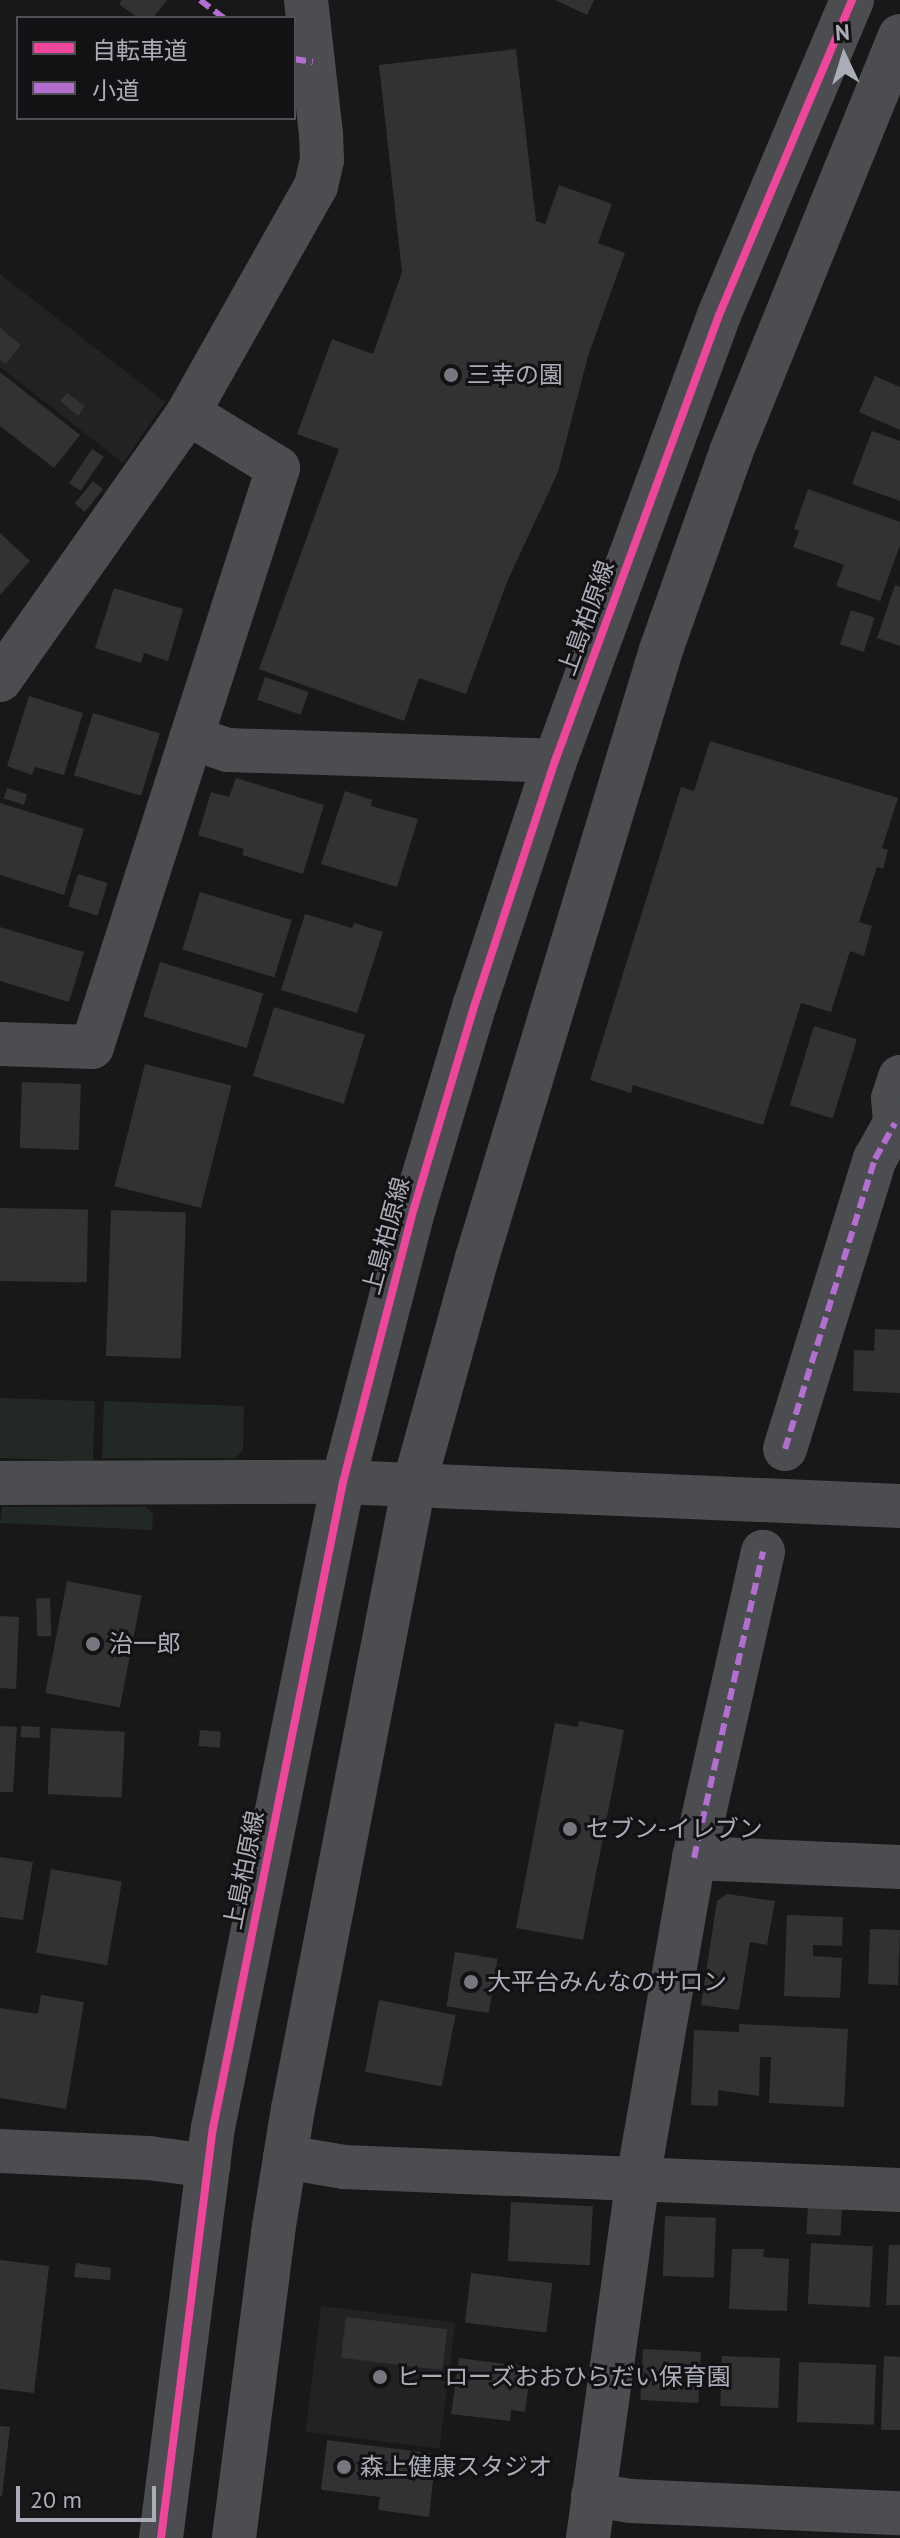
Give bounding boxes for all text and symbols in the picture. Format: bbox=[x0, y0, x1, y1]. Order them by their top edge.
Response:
legend bbox=[16, 16, 296, 120]
north arrow bbox=[804, 16, 884, 96]
text: N bbox=[834, 18, 851, 47]
text: 自転車道 bbox=[92, 35, 188, 66]
text: 小道 bbox=[92, 75, 140, 106]
place label: 三幸の園 bbox=[467, 361, 563, 389]
marker: 三幸の園 bbox=[442, 366, 460, 384]
street label: 上島柏原線 bbox=[552, 557, 620, 679]
street label: 上島柏原線 bbox=[357, 1174, 415, 1298]
place label: 治一郎 bbox=[109, 1630, 181, 1658]
marker: 治一郎 bbox=[84, 1635, 102, 1653]
street label: 上島柏原線 bbox=[218, 1808, 270, 1932]
place label: セブン-イレブン bbox=[586, 1815, 763, 1843]
marker: セブン-イレブン bbox=[561, 1820, 579, 1838]
place label: 大平台みんなのサロン bbox=[487, 1968, 727, 1996]
marker: 大平台みんなのサロン bbox=[462, 1973, 480, 1991]
place label: ヒーローズおおひらだい保育園 bbox=[396, 2363, 732, 2391]
marker: ヒーローズおおひらだい保育園 bbox=[371, 2368, 389, 2386]
place label: 森上健康スタジオ bbox=[360, 2453, 552, 2481]
marker: 森上健康スタジオ bbox=[335, 2458, 353, 2476]
scale bar bbox=[20, 2470, 160, 2520]
text: 20 m bbox=[30, 2484, 82, 2515]

